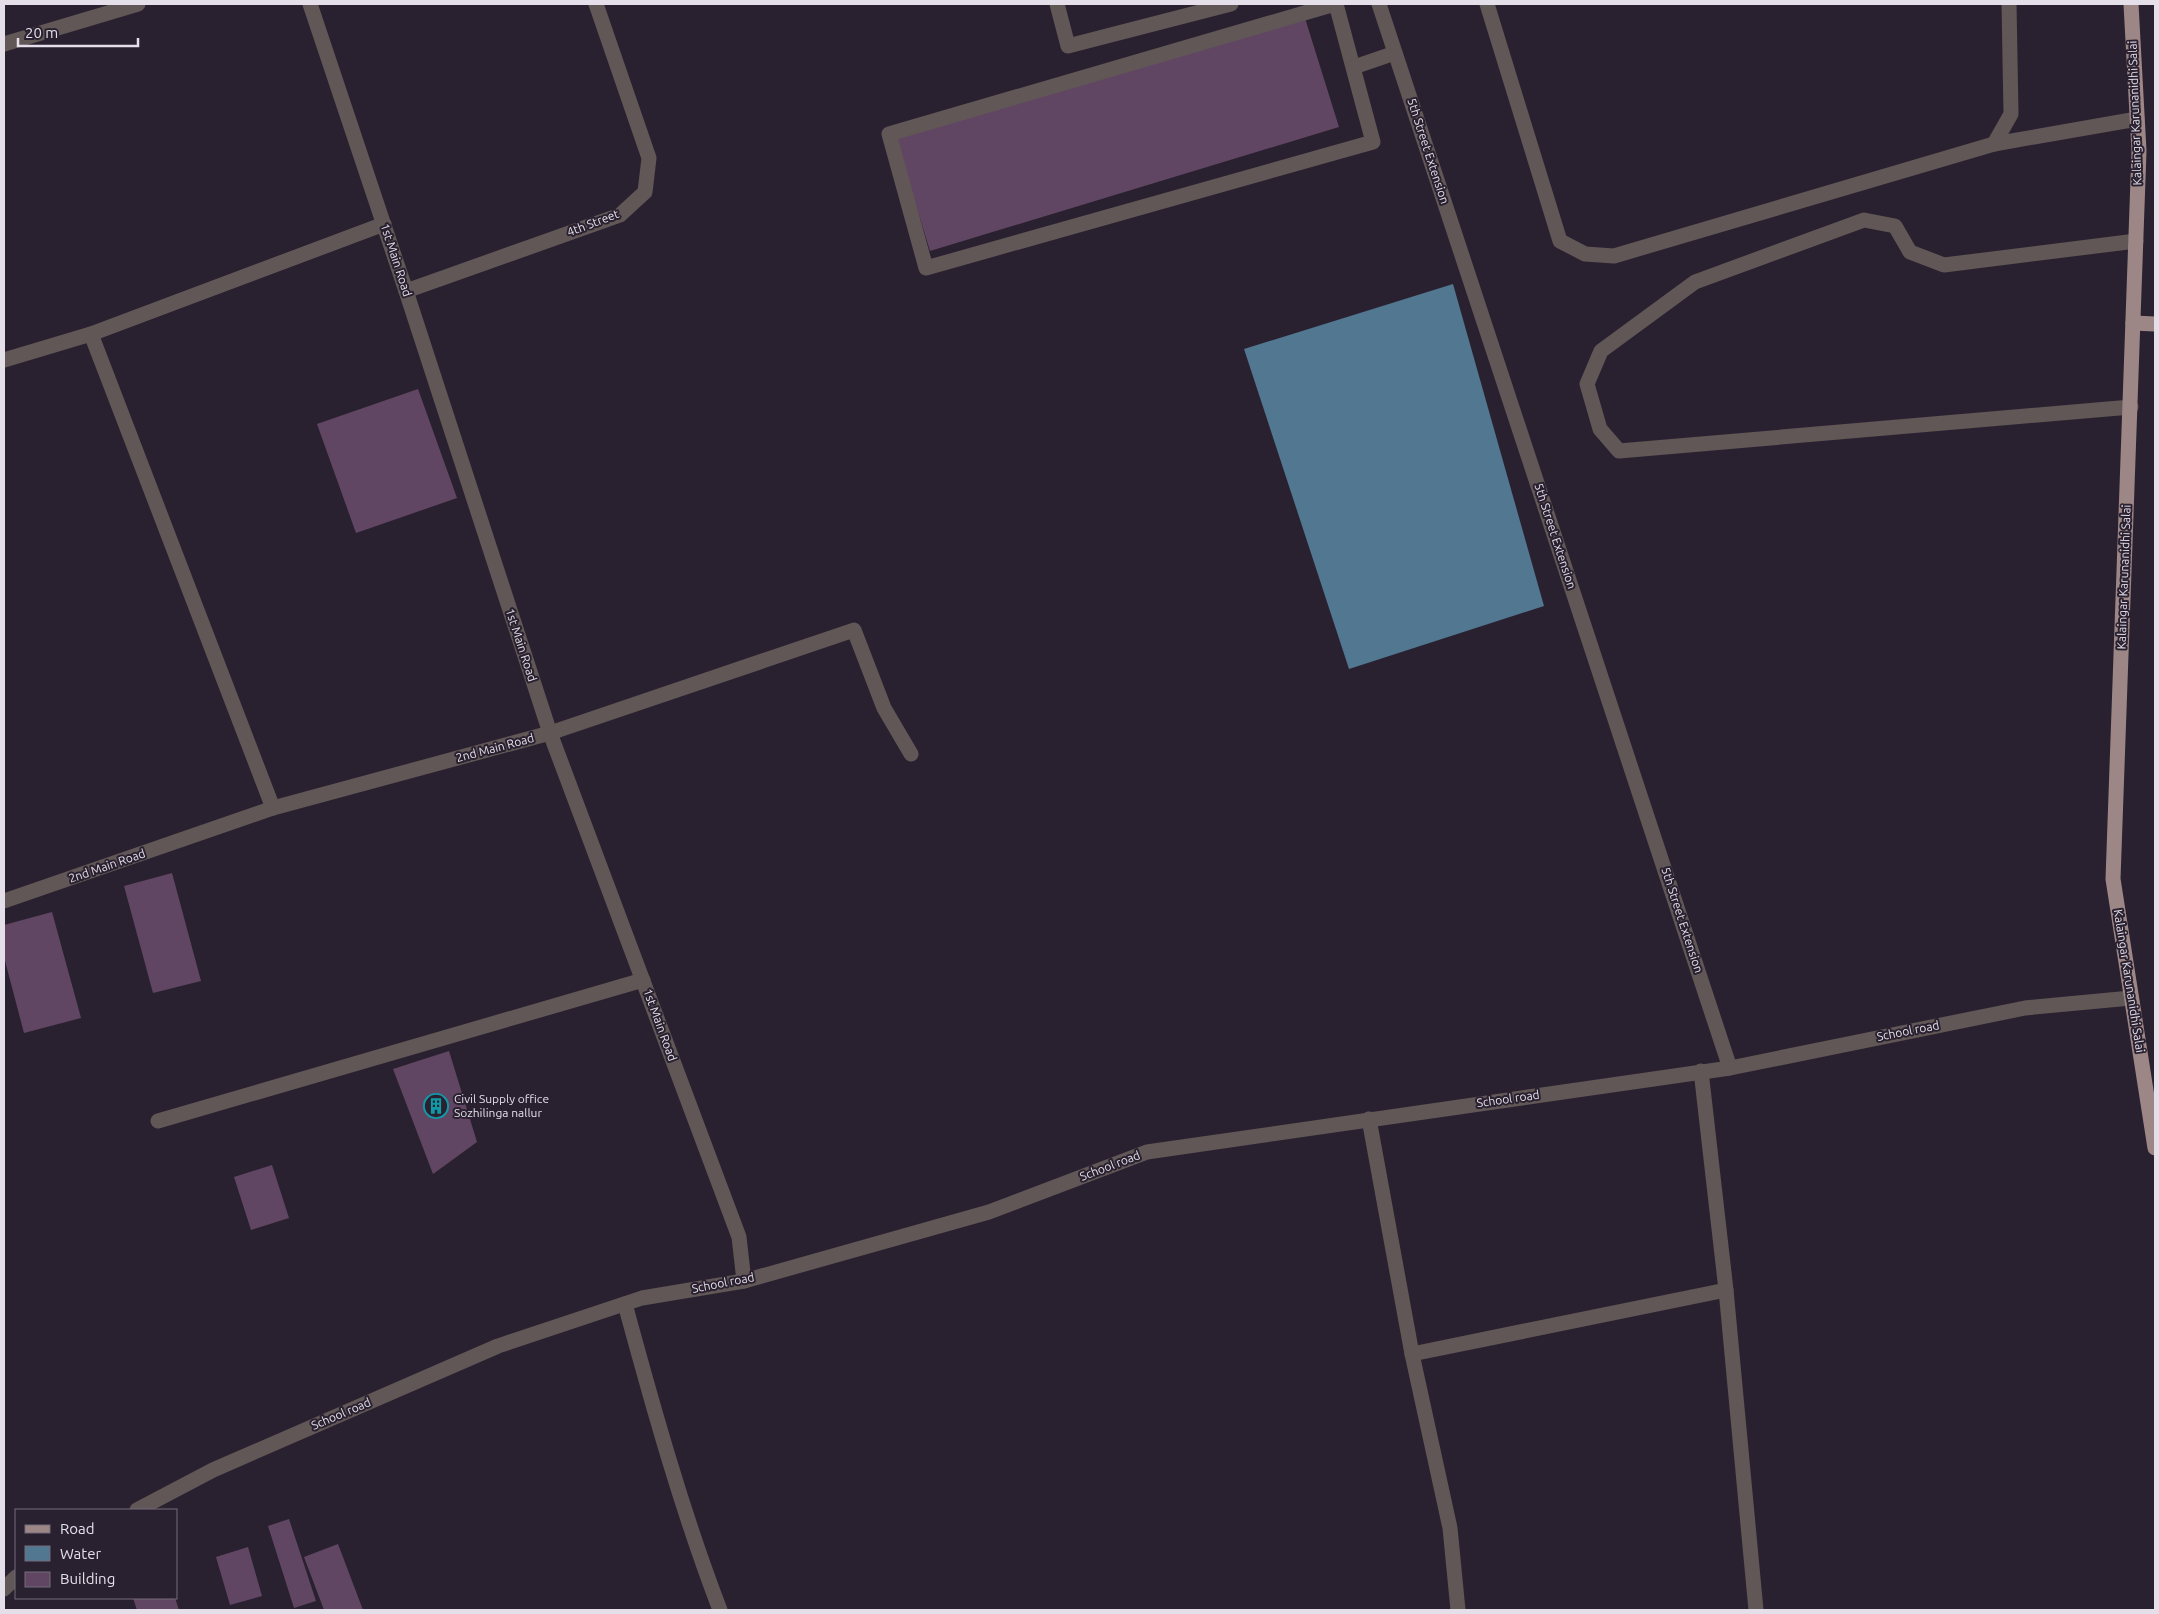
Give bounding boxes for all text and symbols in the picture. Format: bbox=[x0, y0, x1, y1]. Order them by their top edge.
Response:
scale bar bbox=[18, 15, 138, 47]
text: 20 m bbox=[25, 24, 58, 41]
street label: Kalaingar Karunanidhi Salai bbox=[2125, 40, 2144, 186]
street label: 5th Street Extension bbox=[1405, 96, 1452, 205]
street label: 4th Street bbox=[565, 207, 621, 238]
street label: 1st Main Road bbox=[379, 222, 414, 298]
street label: 5th Street Extension bbox=[1532, 481, 1579, 590]
street label: Kalaingar Karunanidhi Salai bbox=[2114, 504, 2133, 650]
street label: 1st Main Road bbox=[504, 607, 539, 683]
street label: 2nd Main Road bbox=[454, 731, 535, 764]
street label: 2nd Main Road bbox=[67, 846, 147, 885]
street label: 5th Street Extension bbox=[1659, 865, 1706, 974]
street label: Kalaingar Karunanidhi Salai bbox=[2112, 908, 2147, 1054]
street label: 1st Main Road bbox=[641, 987, 680, 1063]
street label: School road bbox=[1876, 1018, 1940, 1043]
street label: School road bbox=[1476, 1088, 1540, 1109]
place label: Civil Supply office Sozhilinga nallur bbox=[454, 1092, 549, 1119]
building icon: Civil Supply office Sozhilinga nallur bbox=[423, 1093, 449, 1119]
street label: School road bbox=[1078, 1148, 1142, 1183]
street label: School road bbox=[691, 1270, 755, 1295]
street label: School road bbox=[309, 1395, 373, 1432]
legend bbox=[15, 1509, 178, 1599]
text: Road bbox=[60, 1520, 95, 1537]
text: Water bbox=[60, 1545, 101, 1562]
text: Building bbox=[60, 1570, 115, 1587]

